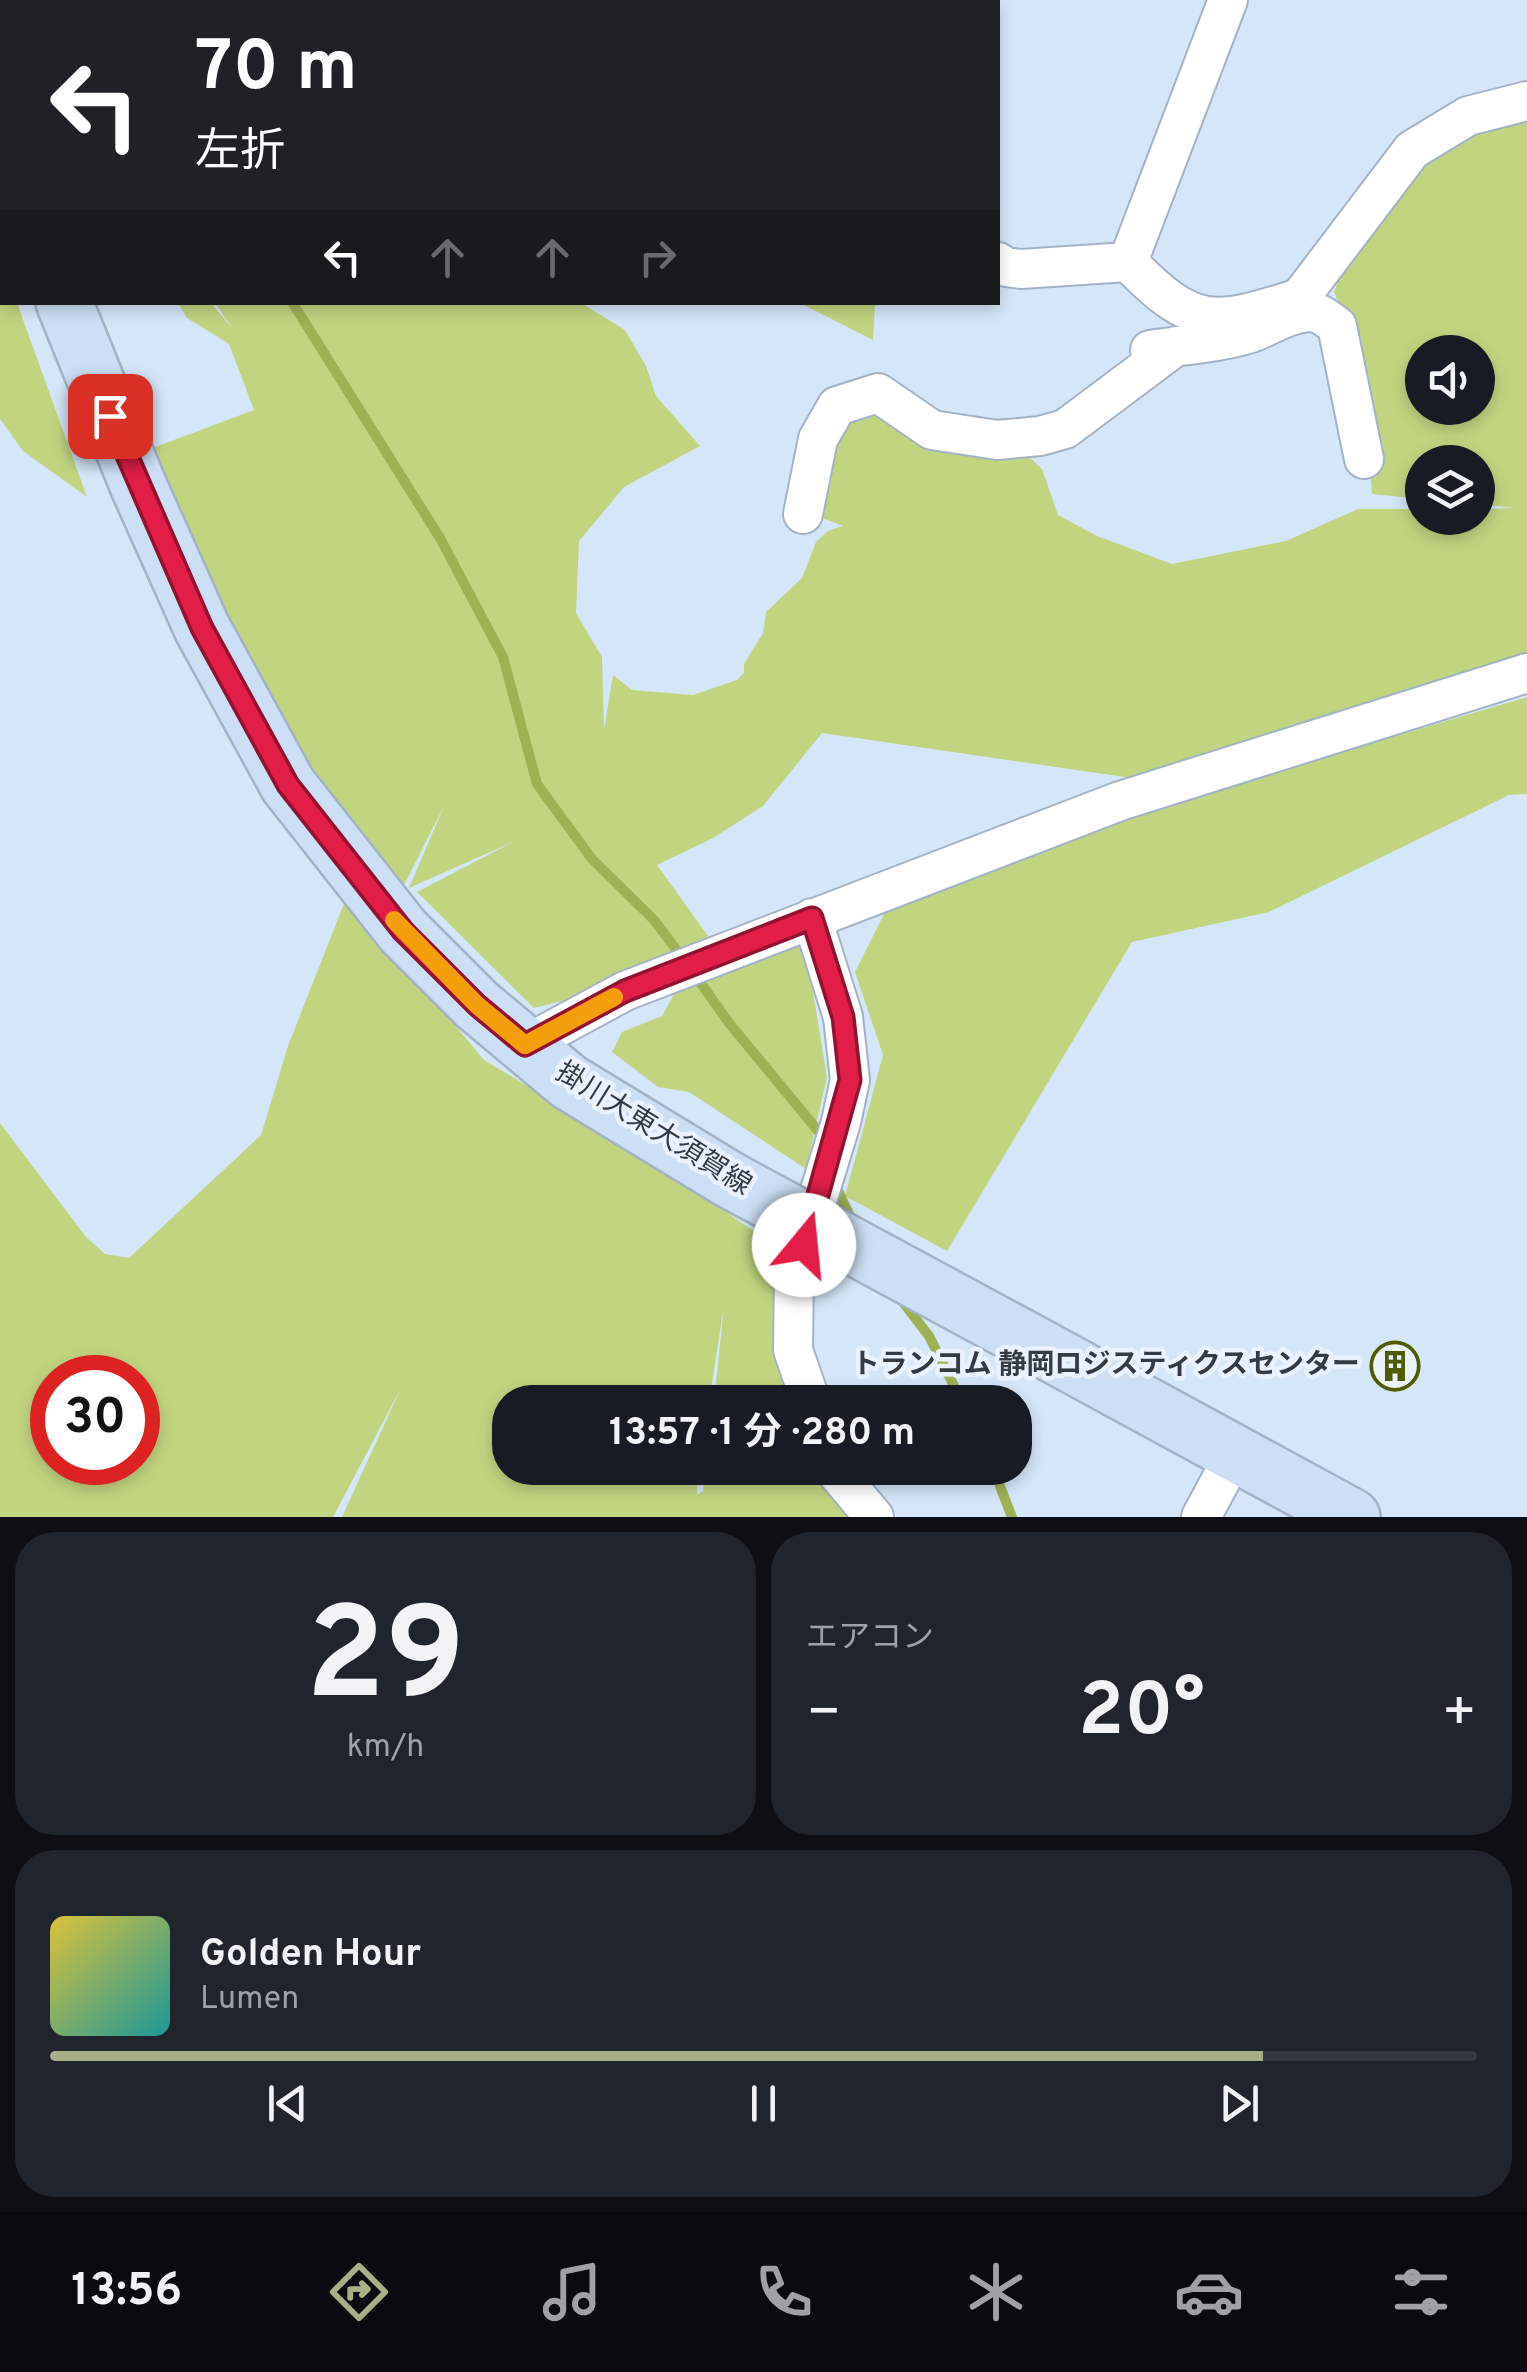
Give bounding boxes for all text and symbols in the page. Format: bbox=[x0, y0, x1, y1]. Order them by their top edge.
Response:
text: 70 m bbox=[195, 26, 358, 115]
icon: left bbox=[30, 40, 160, 170]
text: 左折 bbox=[195, 125, 285, 182]
icon: left bbox=[315, 230, 370, 285]
icon: ahead bbox=[420, 230, 475, 285]
icon: ahead bbox=[525, 230, 580, 285]
icon: right bbox=[630, 230, 685, 285]
map controls bbox=[1405, 335, 1495, 535]
button: sound bbox=[1405, 335, 1495, 425]
pin bbox=[68, 374, 153, 459]
icon: arrive bbox=[83, 389, 138, 444]
button: layers bbox=[1405, 445, 1495, 535]
street label: 掛川大東大須賀線 bbox=[548, 1055, 758, 1205]
position arrow bbox=[752, 1193, 856, 1297]
building icon: トランコム 静岡ロジスティクスセンター bbox=[1369, 1340, 1421, 1392]
place label: トランコム 静岡ロジスティクスセンター bbox=[852, 1348, 1360, 1384]
speed limit sign: 30 bbox=[30, 1355, 160, 1485]
text: 13:57 · 1 分 · 280 m bbox=[609, 1410, 915, 1459]
text: 29 bbox=[306, 1580, 465, 1745]
text: エアコン bbox=[806, 1619, 934, 1659]
text: 20° bbox=[1078, 1667, 1205, 1762]
text: − bbox=[806, 1680, 841, 1750]
text: + bbox=[1442, 1680, 1477, 1750]
text: km/h bbox=[347, 1728, 424, 1768]
text: Golden Hour bbox=[200, 1931, 421, 1980]
text: Lumen bbox=[200, 1980, 299, 2020]
icon: previous bbox=[260, 2076, 315, 2131]
icon: pause bbox=[736, 2076, 791, 2131]
icon: next bbox=[1212, 2076, 1267, 2131]
icon: directions bbox=[324, 2257, 394, 2327]
icon: music bbox=[537, 2257, 607, 2327]
icon: phone bbox=[749, 2257, 819, 2327]
icon: climate bbox=[961, 2257, 1031, 2327]
icon: car bbox=[1174, 2257, 1244, 2327]
icon: filters bbox=[1386, 2257, 1456, 2327]
text: 13:56 bbox=[71, 2264, 182, 2321]

